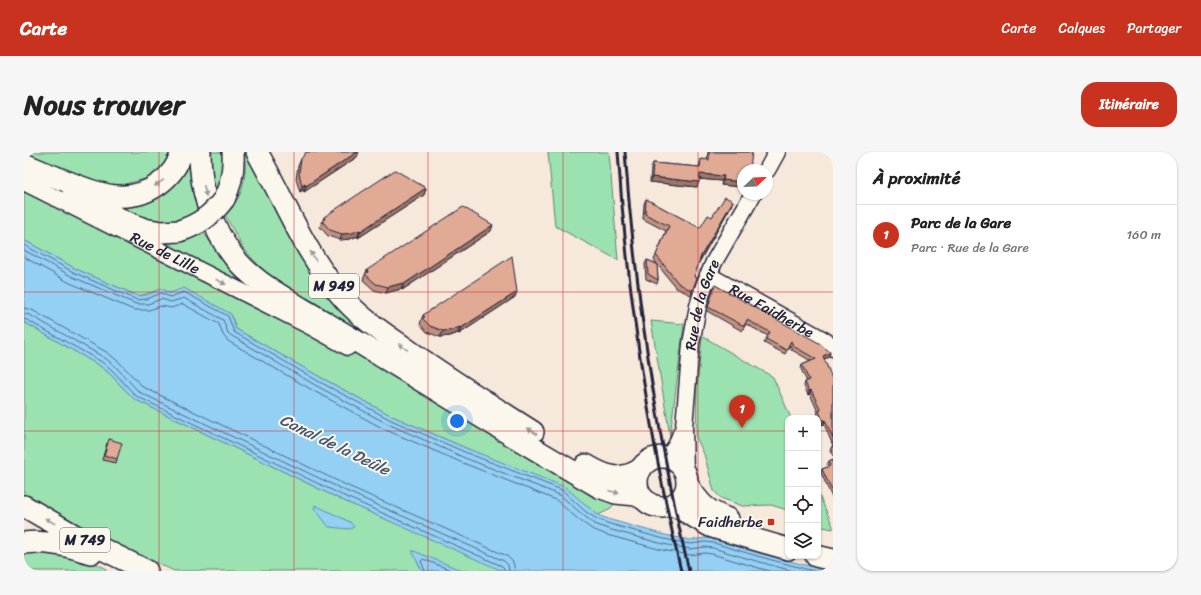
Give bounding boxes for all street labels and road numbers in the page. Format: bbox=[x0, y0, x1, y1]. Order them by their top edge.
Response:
street label: Rue de Lille bbox=[126, 225, 205, 282]
street label: Rue de la Gare bbox=[678, 255, 727, 351]
road number: M 949 bbox=[309, 274, 359, 298]
street label: Rue Faidherbe bbox=[724, 276, 819, 345]
road number: M 749 bbox=[60, 528, 110, 552]

